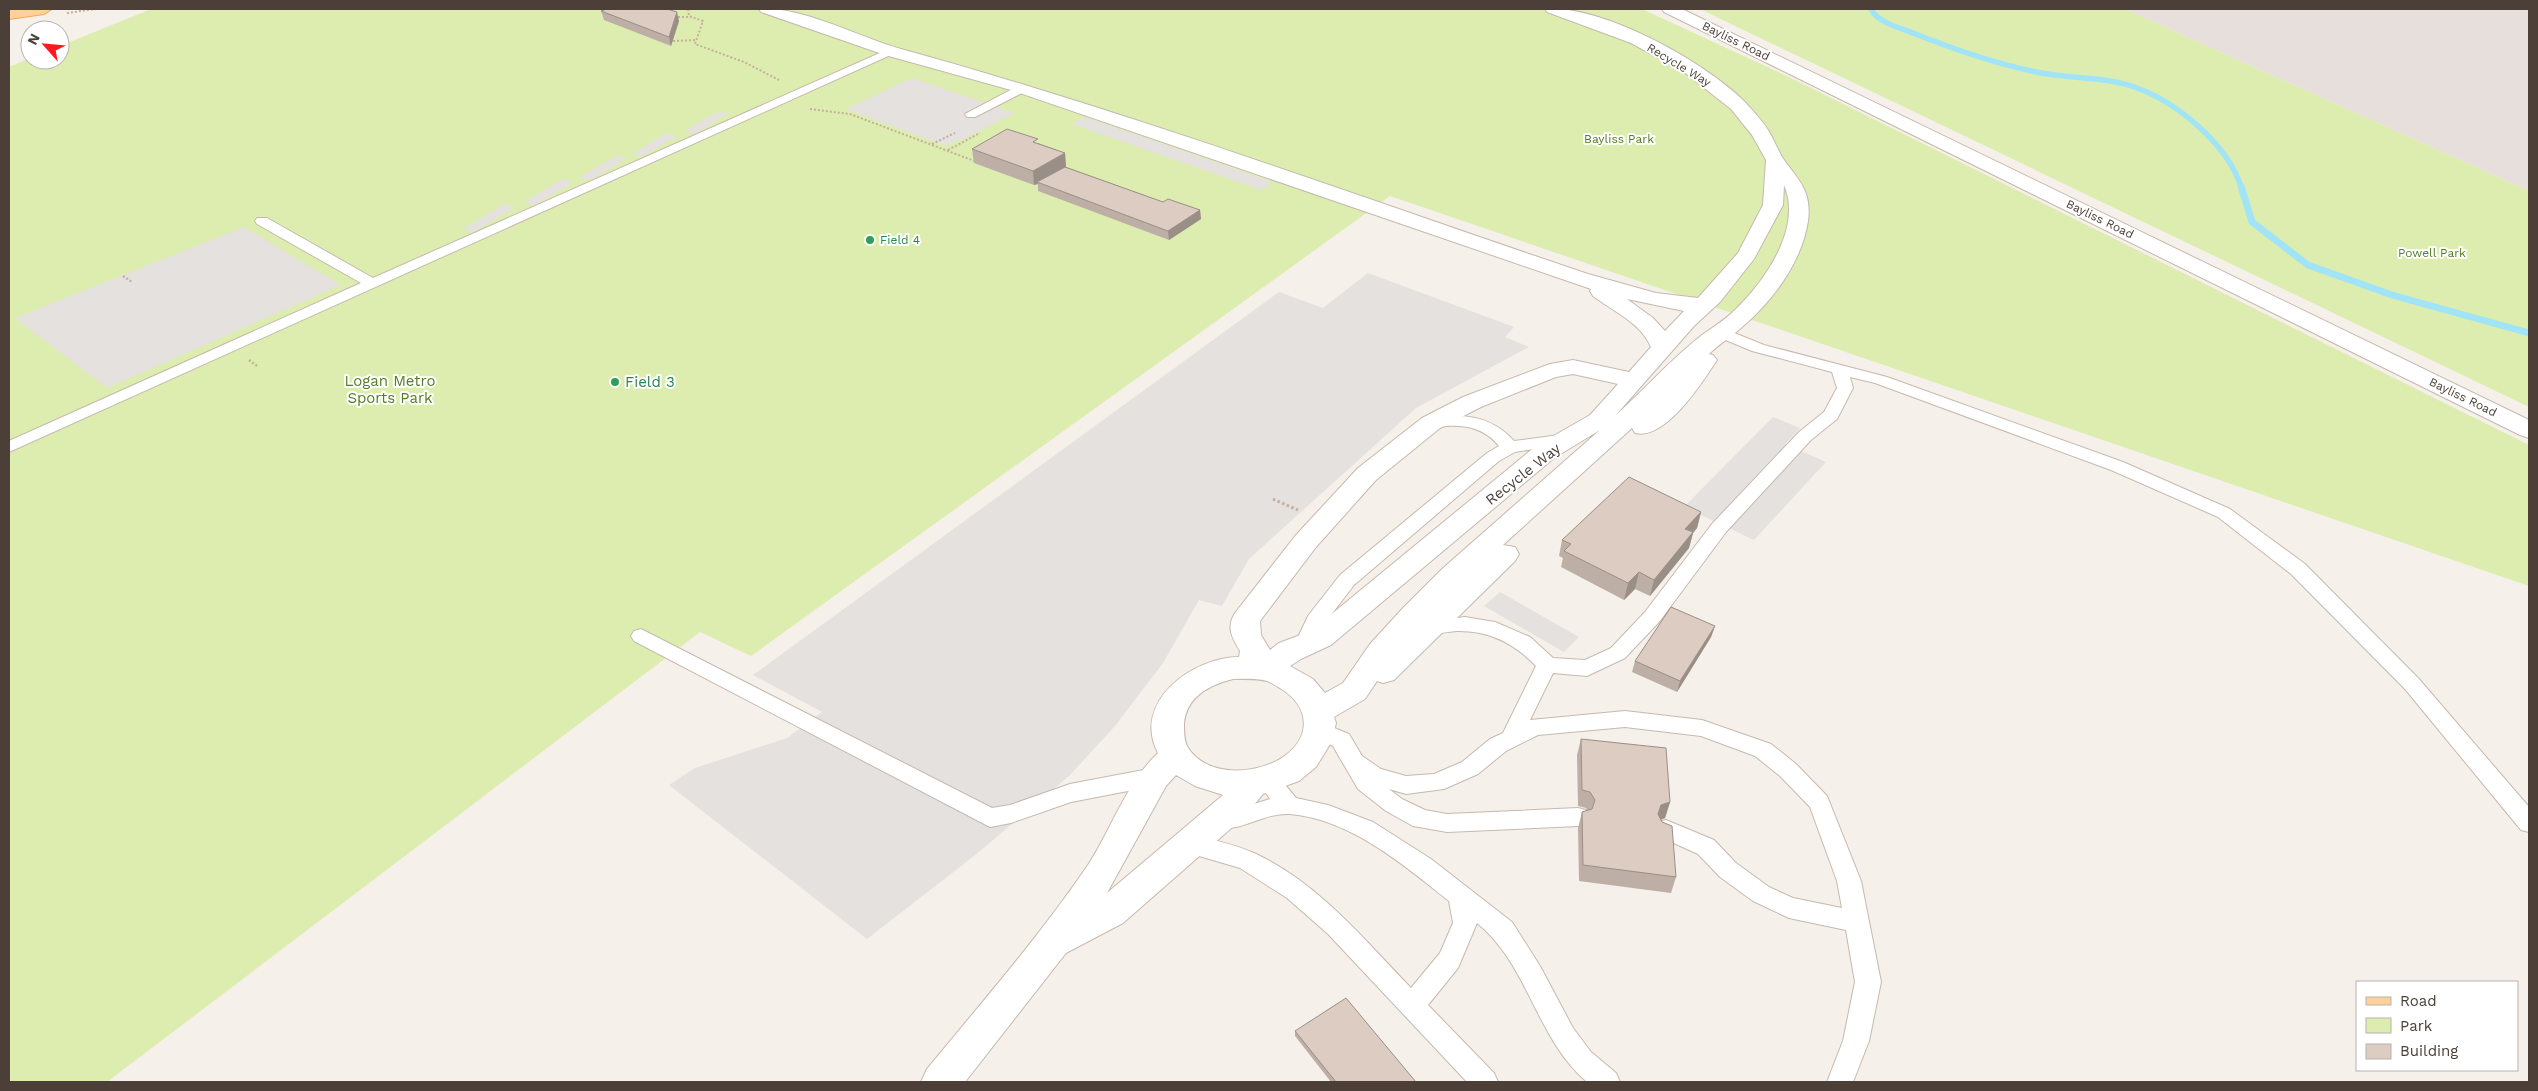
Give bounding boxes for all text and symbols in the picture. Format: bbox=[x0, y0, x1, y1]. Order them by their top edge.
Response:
street label: Bayliss Road bbox=[1700, 19, 1772, 63]
north arrow bbox=[20, 20, 70, 70]
text: N bbox=[24, 31, 43, 47]
street label: Recycle Way bbox=[1644, 40, 1714, 90]
park label: Bayliss Park bbox=[1584, 132, 1654, 146]
street label: Bayliss Road bbox=[2064, 197, 2136, 241]
place label: Field 4 bbox=[880, 233, 920, 247]
marker: Field 4 bbox=[864, 234, 876, 246]
park label: Powell Park bbox=[2398, 246, 2466, 260]
park label: Logan Metro Sports Park bbox=[345, 372, 435, 407]
place label: Field 3 bbox=[625, 373, 675, 391]
street label: Bayliss Road bbox=[2427, 375, 2499, 419]
marker: Field 3 bbox=[609, 376, 621, 388]
street label: Recycle Way bbox=[1482, 439, 1564, 509]
legend bbox=[2356, 981, 2518, 1071]
text: Road bbox=[2400, 992, 2437, 1010]
text: Park bbox=[2400, 1017, 2433, 1035]
text: Building bbox=[2400, 1042, 2458, 1060]

